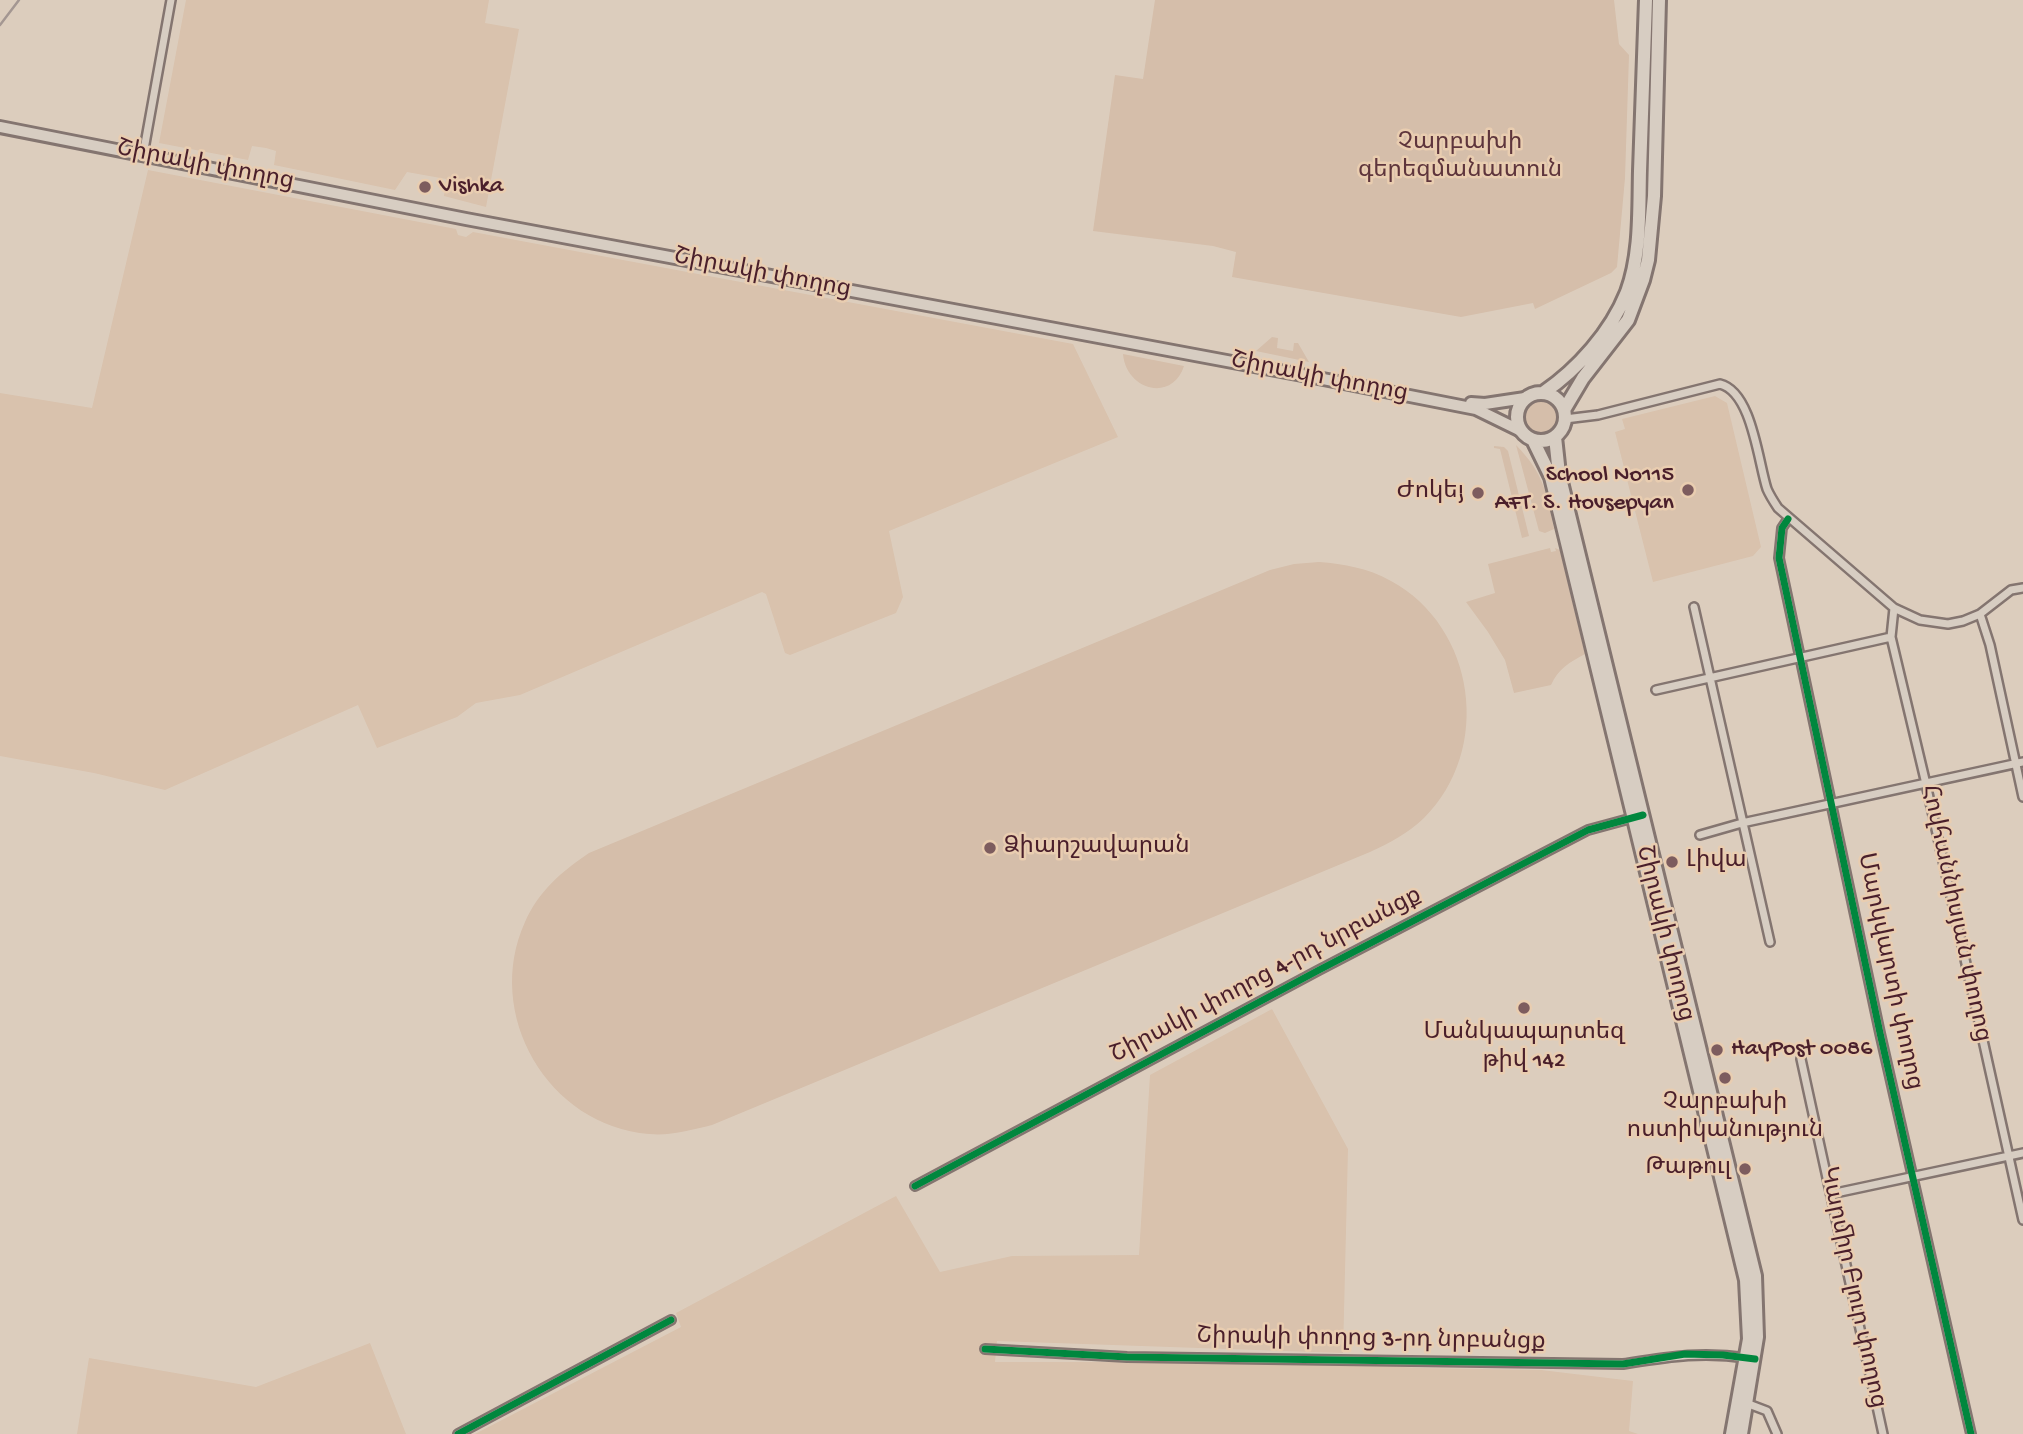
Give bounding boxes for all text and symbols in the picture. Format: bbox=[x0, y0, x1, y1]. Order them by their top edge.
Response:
park label: Չարբախի գերեզմանատուն bbox=[1358, 130, 1562, 186]
street label: Շիրակի փողոց bbox=[114, 136, 296, 198]
place label: Vishka bbox=[439, 173, 503, 201]
marker: Vishka bbox=[417, 179, 433, 195]
street label: Շիրակի փողոց bbox=[671, 244, 853, 306]
street label: Շիրակի փողոց bbox=[1228, 348, 1410, 410]
place label: School No115 AFT. S. Hovsepyan bbox=[1494, 462, 1674, 518]
place label: Ժոկեյ bbox=[1396, 479, 1464, 507]
marker: School No115 AFT. S. Hovsepyan bbox=[1680, 482, 1696, 498]
marker: Ժոկեյ bbox=[1470, 485, 1486, 501]
street label: Հովհաննիսյան փողոց bbox=[1913, 783, 1995, 1045]
place label: Ձիարշավարան bbox=[1004, 834, 1190, 862]
marker: Ձիարշավարան bbox=[982, 840, 998, 856]
street label: Շիրակի փողոց bbox=[1627, 843, 1699, 1025]
place label: Լիվա bbox=[1686, 848, 1747, 876]
street label: Մարկվարտի փողոց bbox=[1849, 851, 1927, 1093]
marker: Լիվա bbox=[1664, 854, 1680, 870]
street label: Շիրակի փողոց 4-րդ նրբանցք bbox=[1107, 883, 1427, 1071]
marker: Մանկապարտեզ թիվ 142 bbox=[1516, 1000, 1532, 1016]
place label: Մանկապարտեզ թիվ 142 bbox=[1424, 1020, 1624, 1076]
place label: HayPost 0086 bbox=[1731, 1036, 1872, 1064]
marker: HayPost 0086 bbox=[1709, 1042, 1725, 1058]
marker: Չարբախի ոստիկանություն bbox=[1717, 1070, 1733, 1086]
place label: Չարբախի ոստիկանություն bbox=[1627, 1090, 1823, 1146]
place label: Թաթուլ bbox=[1645, 1155, 1731, 1183]
marker: Թաթուլ bbox=[1737, 1161, 1753, 1177]
street label: Կարմիր Բլուր փողոց bbox=[1811, 1165, 1891, 1411]
street label: Շիրակի փողոց 3-րդ նրբանցք bbox=[1196, 1324, 1546, 1358]

